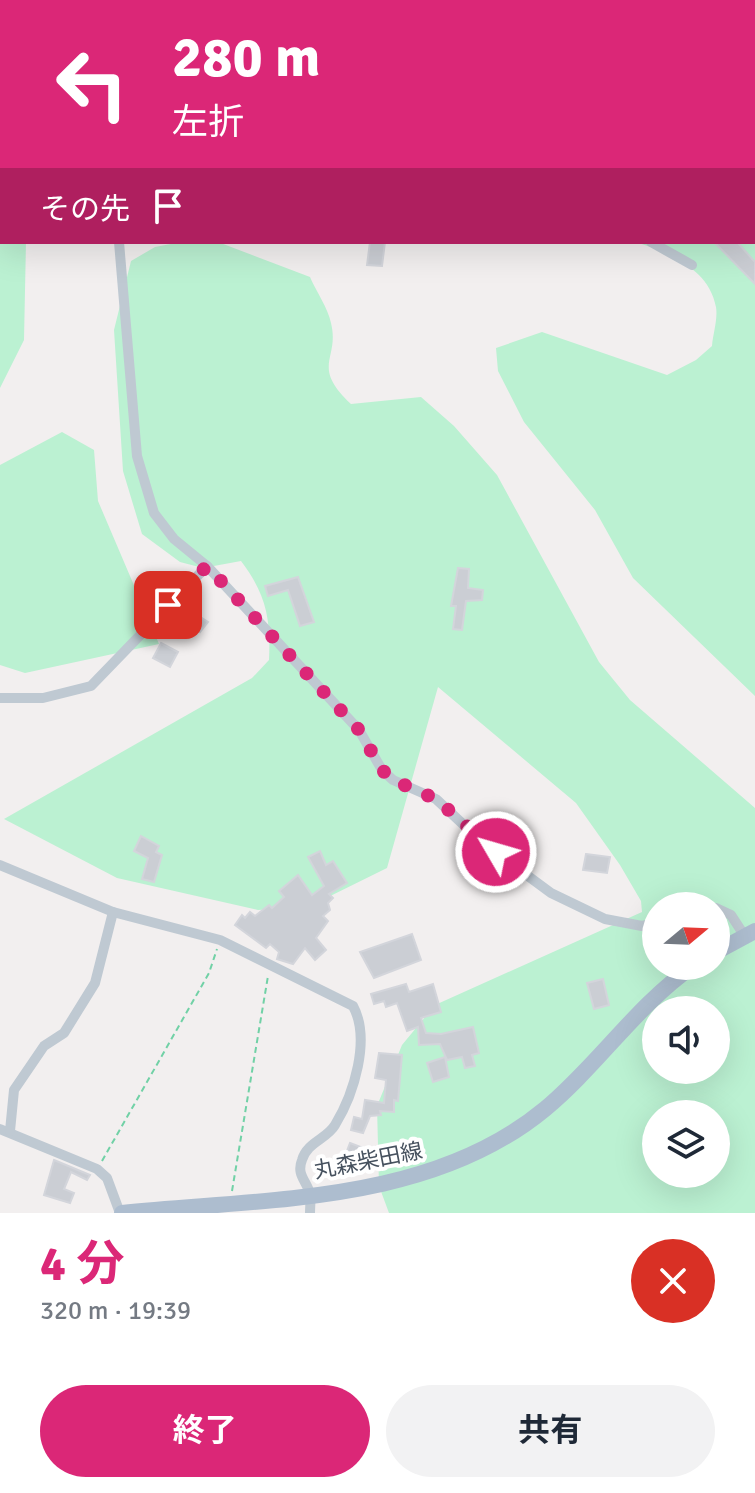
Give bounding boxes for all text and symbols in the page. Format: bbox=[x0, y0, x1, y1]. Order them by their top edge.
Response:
text: 280 m bbox=[172, 23, 320, 92]
icon: left bbox=[40, 32, 144, 136]
text: 左折 bbox=[172, 100, 244, 145]
icon: arrive bbox=[146, 184, 190, 228]
text: その先 bbox=[40, 191, 130, 228]
pin bbox=[134, 571, 202, 639]
icon: arrive bbox=[146, 583, 190, 627]
position arrow bbox=[454, 810, 538, 894]
north arrow bbox=[642, 892, 730, 980]
map controls bbox=[642, 892, 730, 1188]
button: sound bbox=[642, 996, 730, 1084]
button: layers bbox=[642, 1100, 730, 1188]
street label: 丸森柴田線 bbox=[312, 1137, 425, 1184]
text: 4 分 bbox=[40, 1235, 124, 1294]
button: close bbox=[631, 1239, 715, 1323]
text: 320 m · 19:39 bbox=[40, 1295, 191, 1327]
button: 終了 bbox=[40, 1385, 370, 1477]
button: 共有 bbox=[386, 1385, 715, 1477]

